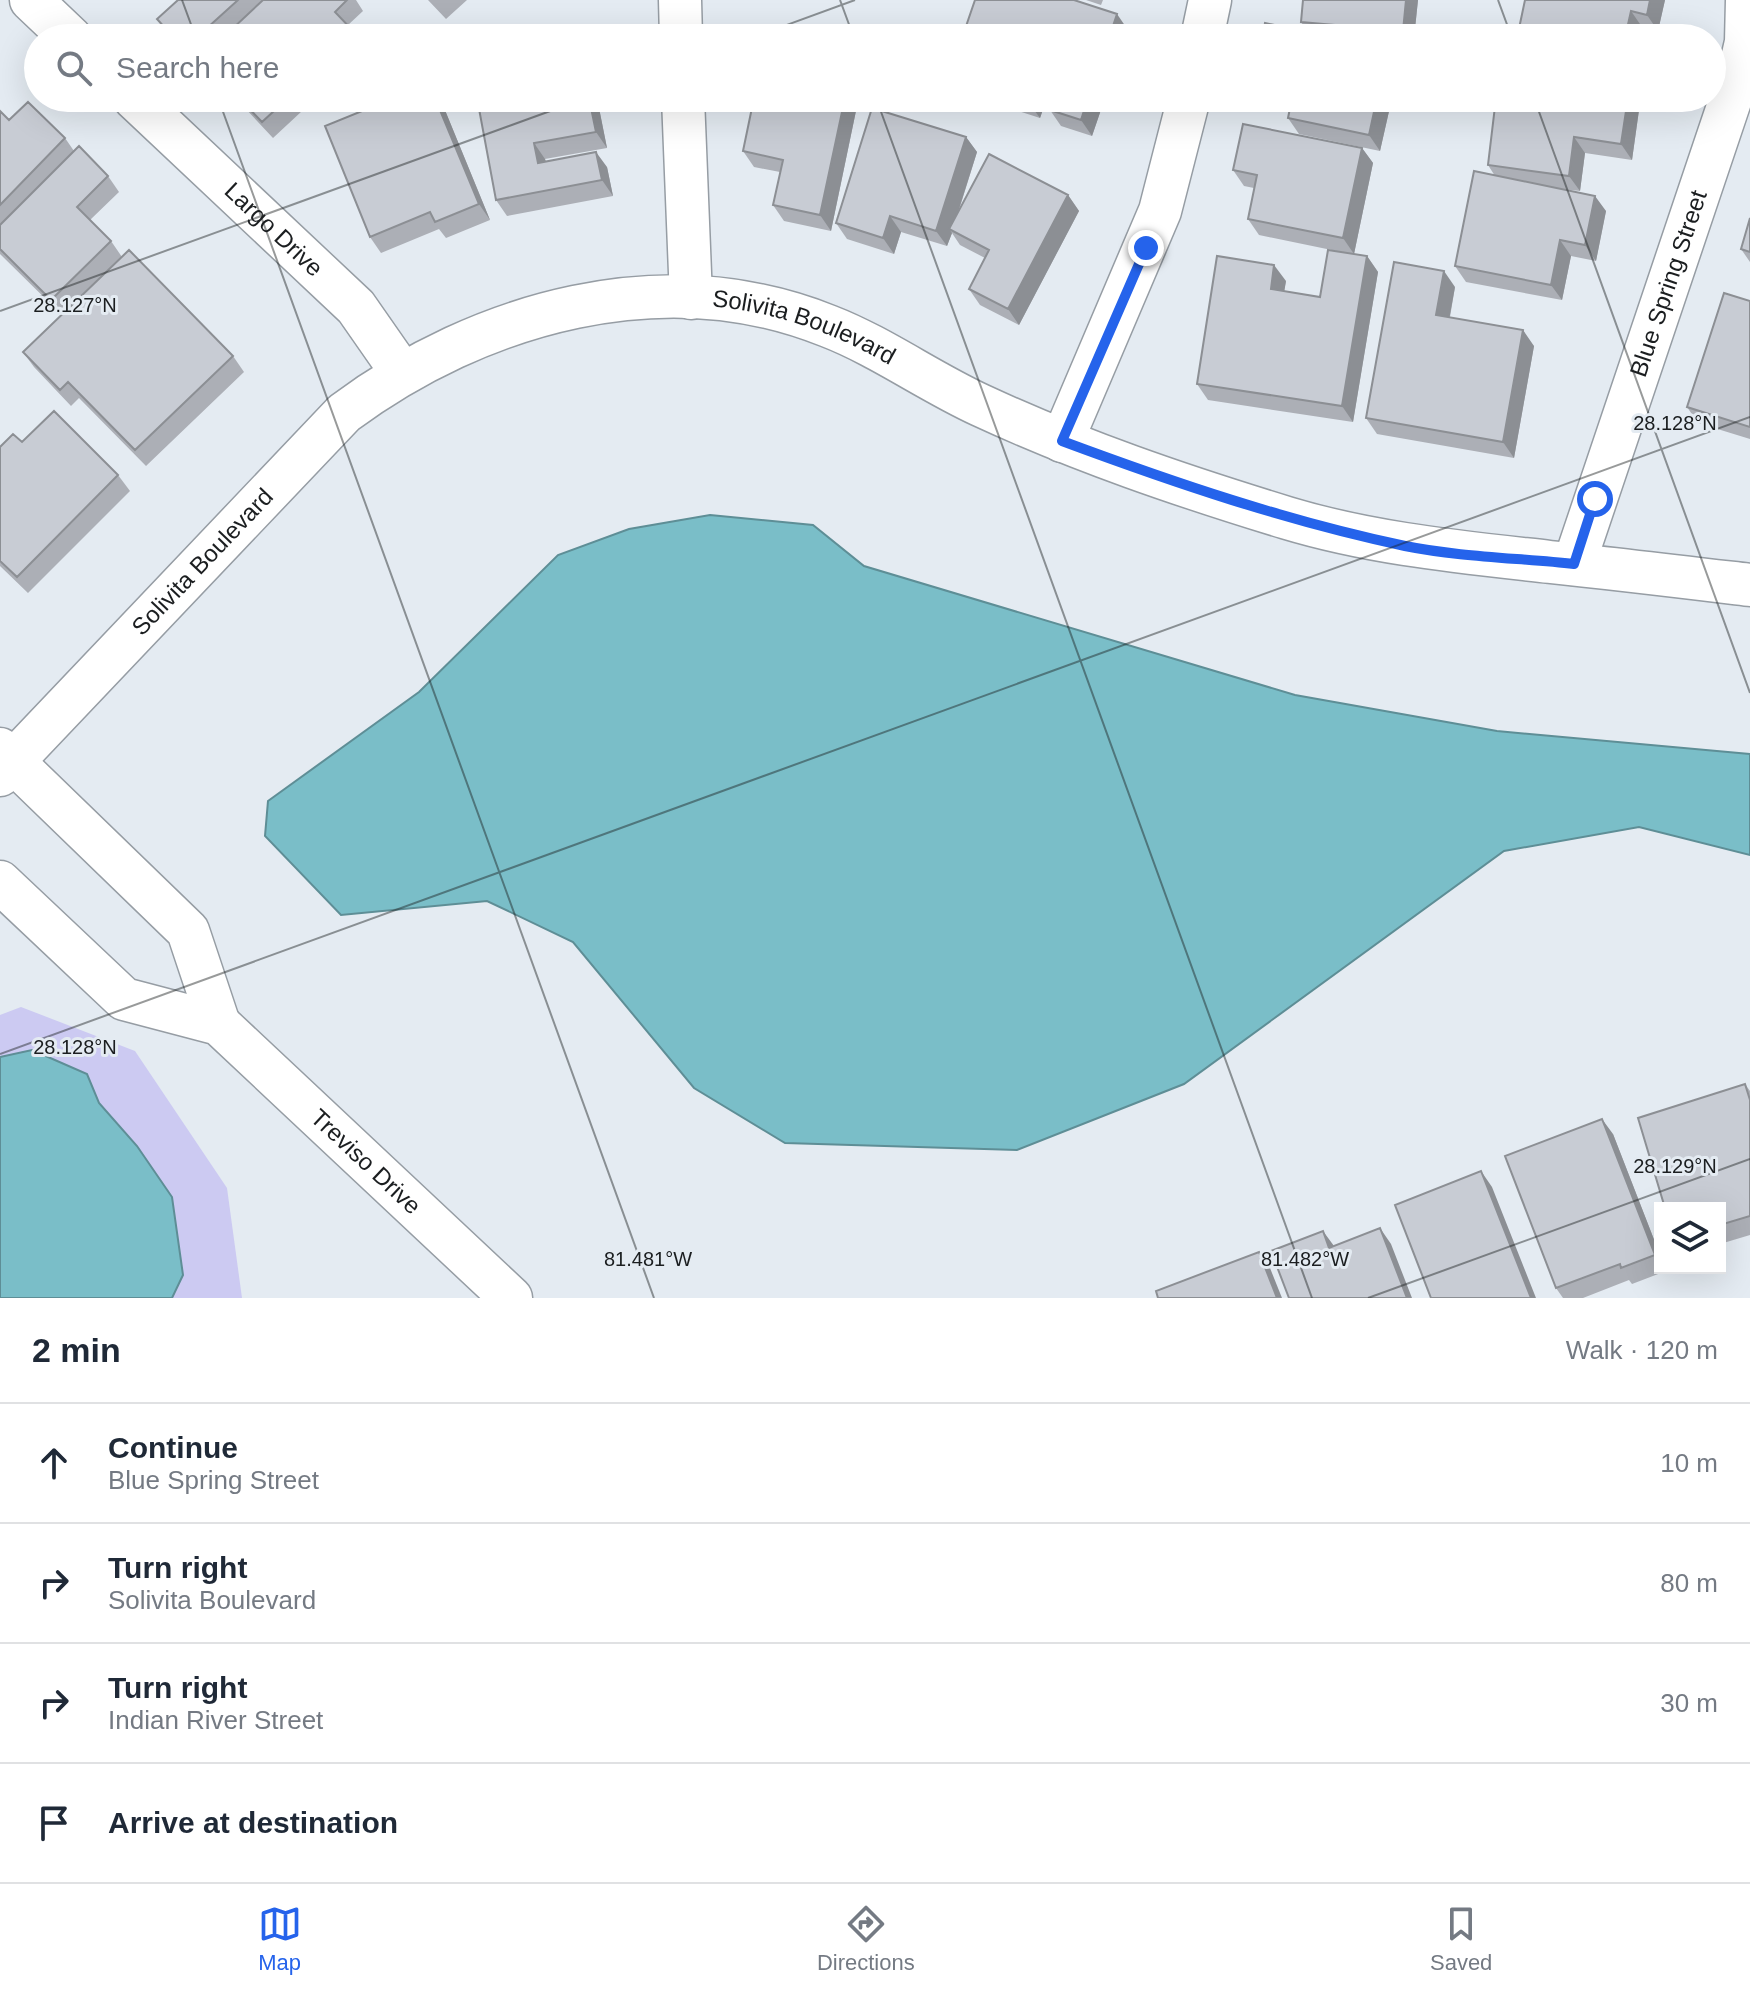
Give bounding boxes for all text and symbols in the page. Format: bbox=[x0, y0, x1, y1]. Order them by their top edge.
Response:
search box bbox=[24, 24, 1726, 112]
icon: search bbox=[52, 46, 96, 90]
text: Search here bbox=[116, 51, 279, 84]
street label: Largo Drive bbox=[220, 177, 329, 282]
street label: Blue Spring Street bbox=[1624, 186, 1712, 380]
route end bbox=[1128, 230, 1164, 266]
street label: Solivita Boulevard bbox=[711, 284, 900, 370]
text: 28.127°N bbox=[33, 294, 117, 316]
text: 28.128°N bbox=[1633, 412, 1717, 434]
route start bbox=[1577, 481, 1613, 517]
street label: Solivita Boulevard bbox=[126, 483, 278, 641]
text: 28.128°N bbox=[33, 1036, 117, 1058]
street label: Treviso Drive bbox=[306, 1103, 427, 1219]
text: 28.129°N bbox=[1633, 1155, 1717, 1177]
map controls bbox=[1654, 1202, 1726, 1274]
button: layers bbox=[1654, 1202, 1726, 1274]
text: 81.481°W bbox=[604, 1248, 692, 1270]
text: 81.482°W bbox=[1261, 1248, 1349, 1270]
text: 2 min bbox=[32, 1331, 121, 1369]
text: Walk · 120 m bbox=[1566, 1335, 1718, 1365]
text: Continue bbox=[108, 1431, 238, 1464]
icon: ahead bbox=[32, 1441, 76, 1485]
text: 10 m bbox=[1660, 1448, 1718, 1478]
text: Blue Spring Street bbox=[108, 1465, 319, 1495]
text: Turn right bbox=[108, 1551, 247, 1584]
icon: right bbox=[32, 1561, 76, 1605]
text: 80 m bbox=[1660, 1568, 1718, 1598]
text: Solivita Boulevard bbox=[108, 1585, 316, 1615]
text: Turn right bbox=[108, 1671, 247, 1704]
icon: right bbox=[32, 1681, 76, 1725]
text: 30 m bbox=[1660, 1688, 1718, 1718]
text: Indian River Street bbox=[108, 1705, 323, 1735]
icon: arrive bbox=[32, 1801, 76, 1845]
text: Arrive at destination bbox=[108, 1806, 398, 1839]
tab: Map bbox=[258, 1902, 302, 1976]
tab: Directions bbox=[817, 1902, 915, 1976]
tab: Saved bbox=[1430, 1902, 1492, 1976]

